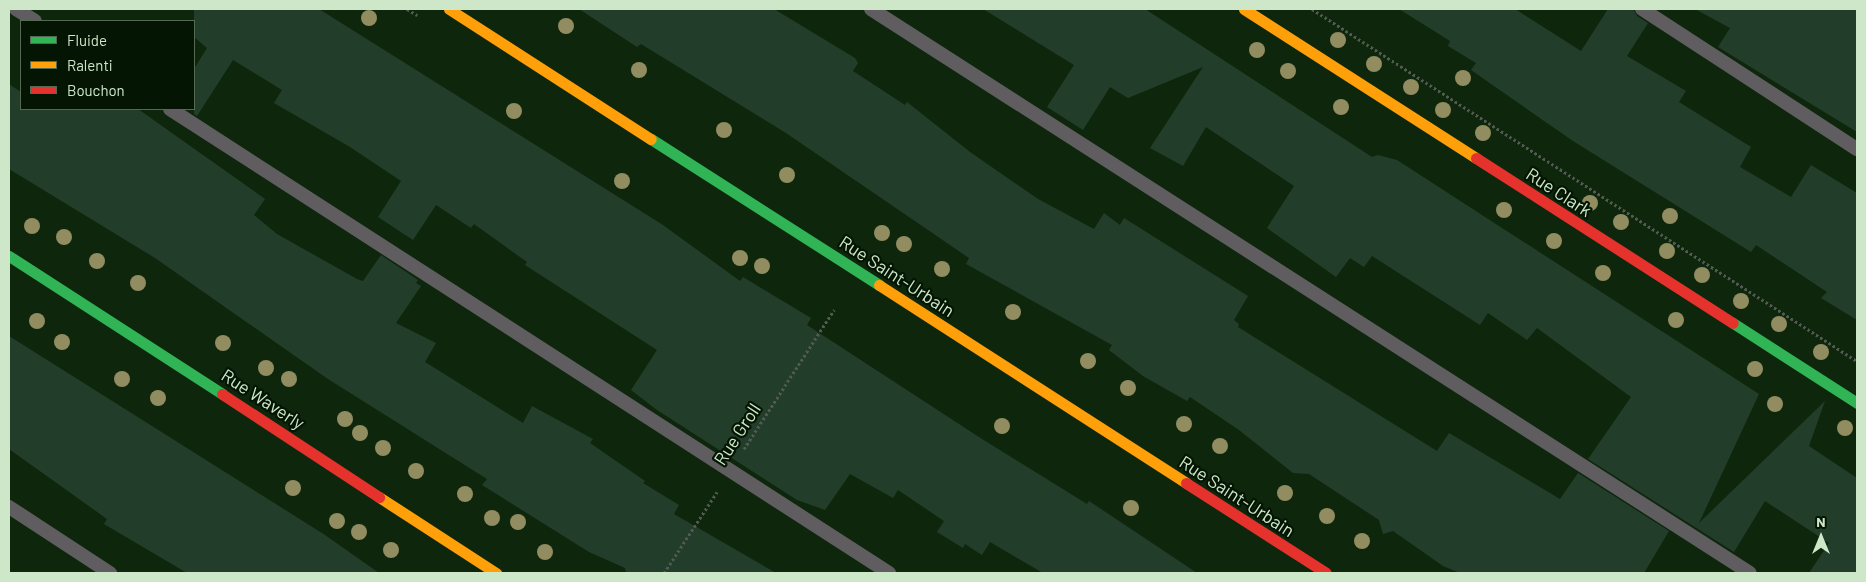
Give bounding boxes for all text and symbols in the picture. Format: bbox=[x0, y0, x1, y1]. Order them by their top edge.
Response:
legend bbox=[20, 20, 195, 110]
text: Fluide bbox=[67, 31, 107, 49]
text: Ralenti bbox=[67, 56, 113, 74]
text: Bouchon bbox=[67, 81, 125, 99]
street label: Rue Clark bbox=[1522, 163, 1596, 221]
street label: Rue Saint-Urbain bbox=[835, 231, 959, 321]
street label: Rue Waverly bbox=[217, 364, 309, 434]
street label: Rue Groll bbox=[709, 399, 765, 469]
street label: Rue Saint-Urbain bbox=[1175, 451, 1299, 541]
north arrow bbox=[1796, 512, 1846, 562]
text: N bbox=[1816, 513, 1826, 530]

